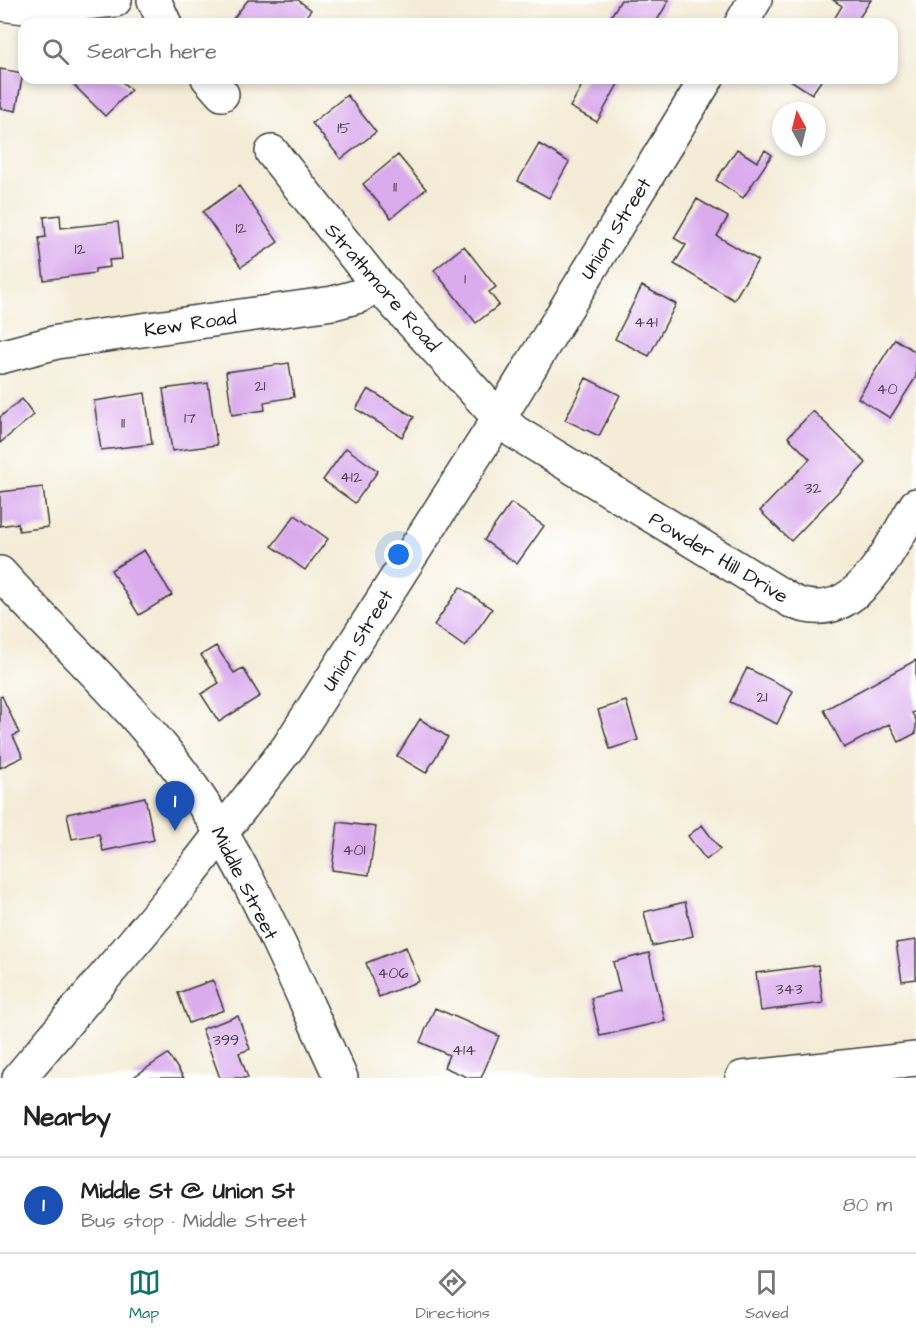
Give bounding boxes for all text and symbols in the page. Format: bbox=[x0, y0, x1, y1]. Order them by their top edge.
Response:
search box bbox=[18, 18, 898, 84]
icon: search bbox=[39, 35, 72, 68]
text: Search here bbox=[87, 36, 217, 67]
north arrow bbox=[772, 102, 826, 156]
house number: 15 bbox=[337, 117, 351, 139]
street label: Union Street bbox=[573, 172, 658, 285]
house number: 11 bbox=[393, 176, 397, 198]
house number: 12 bbox=[235, 217, 247, 239]
street label: Strathmore Road bbox=[318, 217, 446, 358]
house number: 12 bbox=[74, 238, 86, 260]
house number: 1 bbox=[464, 268, 466, 290]
street label: Kew Road bbox=[142, 304, 238, 344]
house number: 441 bbox=[634, 311, 658, 333]
house number: 21 bbox=[254, 375, 266, 397]
house number: 40 bbox=[877, 378, 897, 400]
house number: 17 bbox=[184, 407, 196, 429]
house number: 11 bbox=[121, 412, 125, 434]
house number: 412 bbox=[340, 466, 362, 488]
house number: 32 bbox=[804, 477, 822, 499]
street label: Powder Hill Drive bbox=[644, 505, 794, 611]
your location bbox=[384, 540, 413, 569]
street label: Union Street bbox=[315, 584, 400, 697]
house number: 21 bbox=[756, 686, 768, 708]
pin: 1 bbox=[156, 782, 195, 831]
street label: Middle Street bbox=[204, 822, 285, 945]
house number: 401 bbox=[342, 839, 366, 861]
house number: 406 bbox=[377, 962, 409, 984]
house number: 343 bbox=[775, 978, 803, 1000]
house number: 399 bbox=[213, 1029, 239, 1051]
house number: 414 bbox=[452, 1039, 476, 1061]
text: Nearby bbox=[24, 1099, 111, 1135]
text: Middle St @ Union St bbox=[81, 1176, 295, 1207]
text: 1 bbox=[42, 1191, 45, 1219]
text: 80 m bbox=[843, 1191, 892, 1219]
text: Bus stop · Middle Street bbox=[81, 1207, 307, 1235]
tab: Map bbox=[128, 1266, 161, 1324]
tab: Directions bbox=[416, 1266, 490, 1324]
tab: Saved bbox=[745, 1266, 788, 1324]

